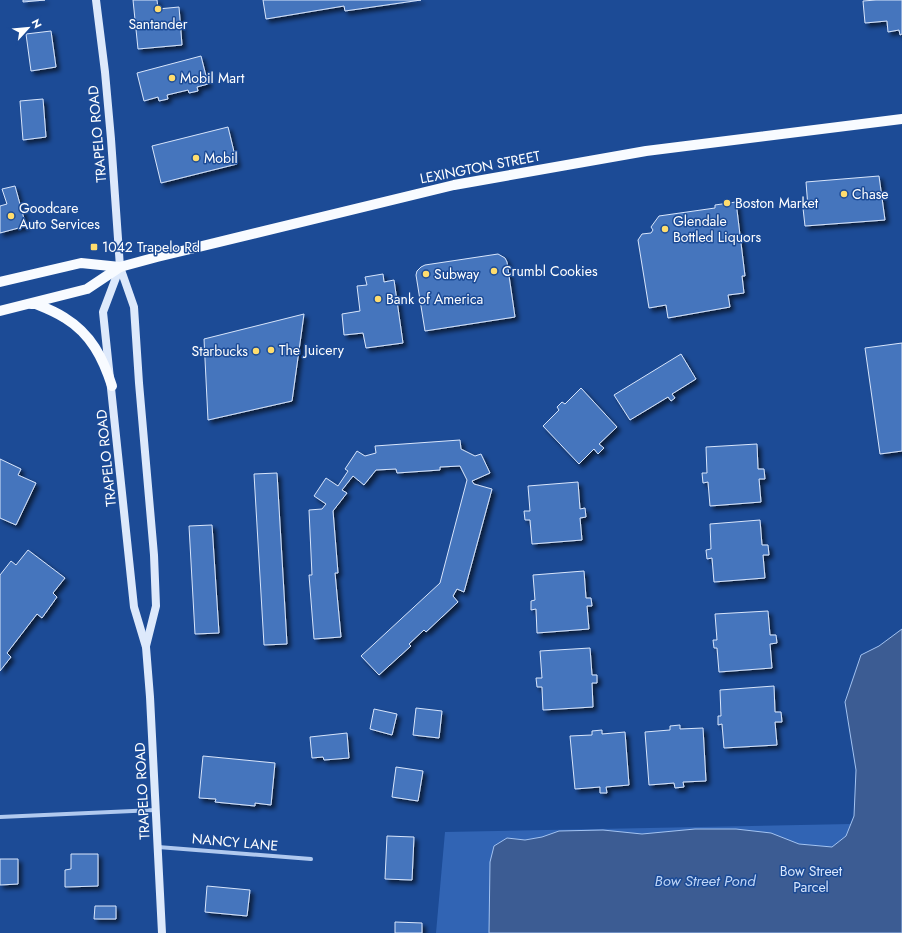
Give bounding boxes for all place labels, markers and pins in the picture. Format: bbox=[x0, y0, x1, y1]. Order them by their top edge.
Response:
marker: Santander bbox=[153, 4, 163, 14]
place label: Santander bbox=[128, 14, 188, 34]
place label: Mobil Mart bbox=[180, 68, 245, 88]
marker: Mobil Mart bbox=[167, 73, 177, 83]
place label: Mobil bbox=[204, 148, 238, 168]
marker: Mobil bbox=[191, 153, 201, 163]
place label: Chase bbox=[852, 184, 889, 204]
marker: Chase bbox=[839, 189, 849, 199]
place label: Boston Market bbox=[735, 193, 819, 213]
place label: Goodcare Auto Services bbox=[19, 198, 100, 234]
marker: Boston Market bbox=[722, 198, 732, 208]
marker: Goodcare Auto Services bbox=[6, 211, 16, 221]
place label: Glendale Bottled Liquors bbox=[673, 211, 762, 247]
marker: Glendale Bottled Liquors bbox=[660, 224, 670, 234]
place label: 1042 Trapelo Rd bbox=[102, 237, 200, 257]
marker: 1042 Trapelo Rd bbox=[89, 242, 99, 252]
place label: Crumbl Cookies bbox=[502, 261, 598, 281]
place label: Subway bbox=[434, 264, 480, 284]
marker: Crumbl Cookies bbox=[489, 266, 499, 276]
marker: Subway bbox=[421, 269, 431, 279]
place label: Bank of America bbox=[386, 289, 483, 309]
marker: Bank of America bbox=[373, 294, 383, 304]
place label: The Juicery bbox=[279, 340, 345, 360]
place label: Starbucks bbox=[192, 341, 248, 361]
marker: The Juicery bbox=[266, 345, 276, 355]
marker: Starbucks bbox=[251, 346, 261, 356]

